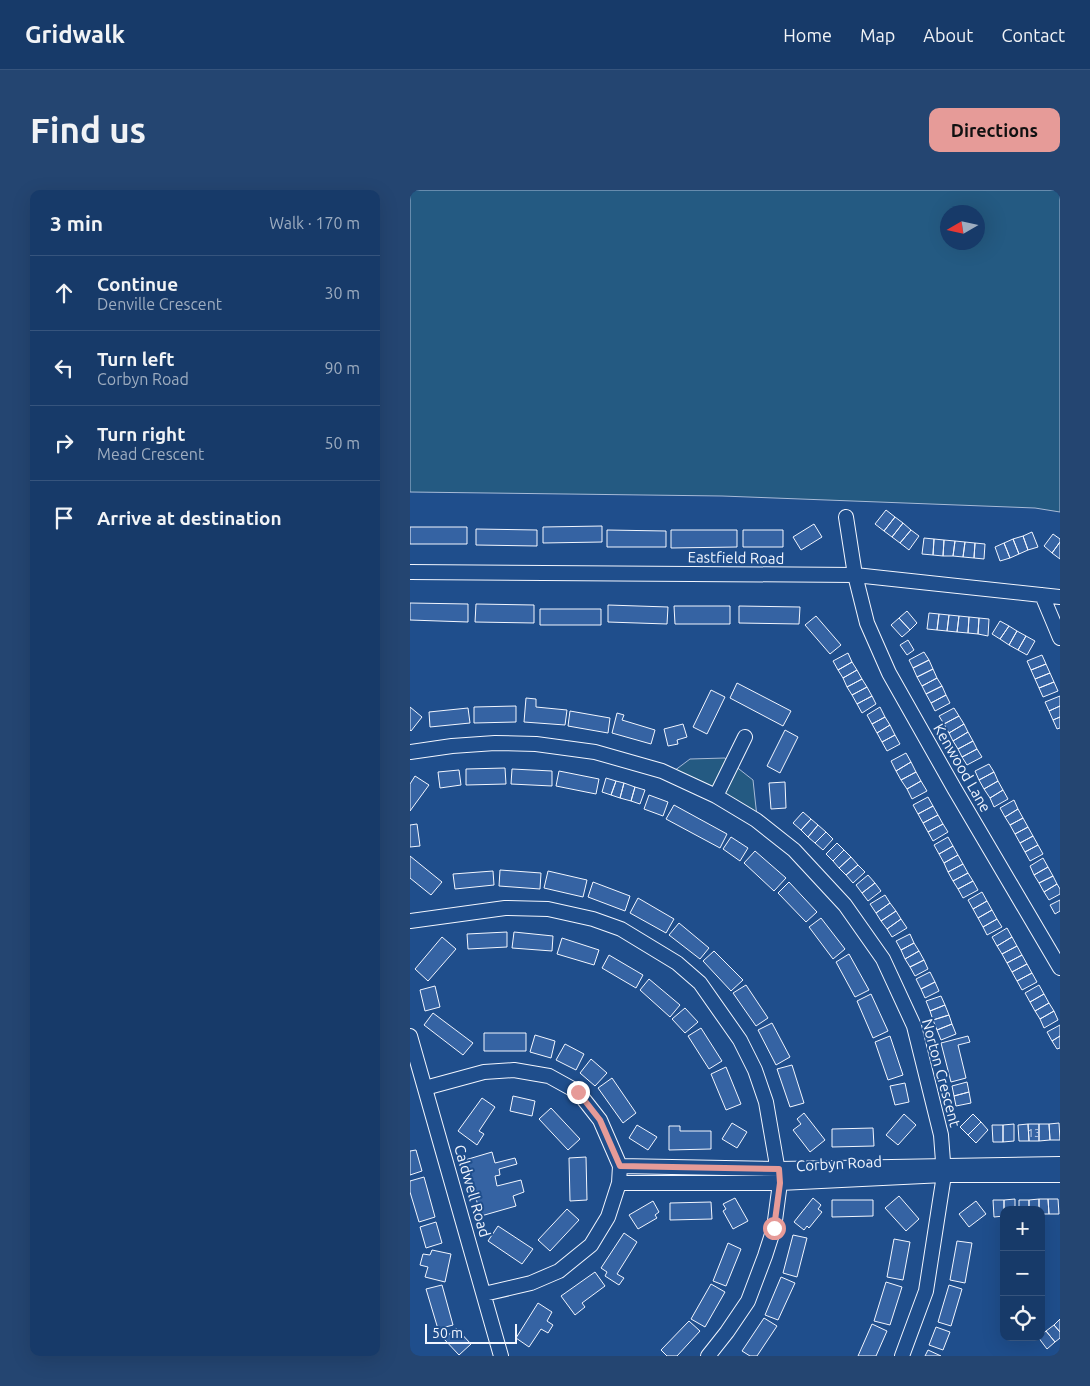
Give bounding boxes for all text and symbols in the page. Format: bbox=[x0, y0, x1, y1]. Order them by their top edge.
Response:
text: Gridwalk bbox=[25, 21, 125, 48]
text: Home bbox=[783, 25, 832, 45]
text: Map bbox=[860, 25, 895, 45]
text: About bbox=[923, 25, 973, 45]
text: Contact bbox=[1001, 25, 1065, 45]
button: Directions bbox=[929, 108, 1060, 152]
text: Find us bbox=[30, 110, 146, 150]
north arrow bbox=[940, 205, 985, 250]
text: 3 min bbox=[50, 211, 103, 235]
text: Walk · 170 m bbox=[269, 214, 360, 232]
text: Continue bbox=[97, 273, 178, 295]
icon: ahead bbox=[50, 279, 78, 307]
text: 30 m bbox=[324, 284, 360, 302]
text: Denville Crescent bbox=[97, 295, 222, 313]
text: Turn left bbox=[97, 348, 175, 370]
icon: left bbox=[50, 354, 78, 382]
text: 90 m bbox=[324, 359, 360, 377]
text: Corbyn Road bbox=[97, 370, 189, 388]
text: Turn right bbox=[97, 423, 185, 445]
icon: right bbox=[50, 429, 78, 457]
text: 50 m bbox=[324, 434, 360, 452]
text: Mead Crescent bbox=[97, 445, 204, 463]
icon: arrive bbox=[50, 504, 78, 532]
text: Arrive at destination bbox=[97, 507, 282, 529]
street label: Eastfield Road bbox=[687, 548, 785, 567]
street label: Kenwood Lane bbox=[930, 720, 995, 815]
street label: Norton Crescent bbox=[919, 1017, 964, 1129]
route end bbox=[567, 1081, 590, 1104]
house number: 13 bbox=[1027, 1126, 1041, 1139]
street label: Caldwell Road bbox=[451, 1143, 494, 1239]
street label: Corbyn Road bbox=[795, 1153, 882, 1174]
map controls bbox=[1000, 1206, 1045, 1341]
button: + bbox=[1000, 1206, 1045, 1251]
route start bbox=[763, 1217, 786, 1240]
button: − bbox=[1000, 1251, 1045, 1296]
button: locate bbox=[1000, 1296, 1045, 1341]
scale bar bbox=[425, 1321, 518, 1344]
text: 50 m bbox=[432, 1325, 463, 1341]

